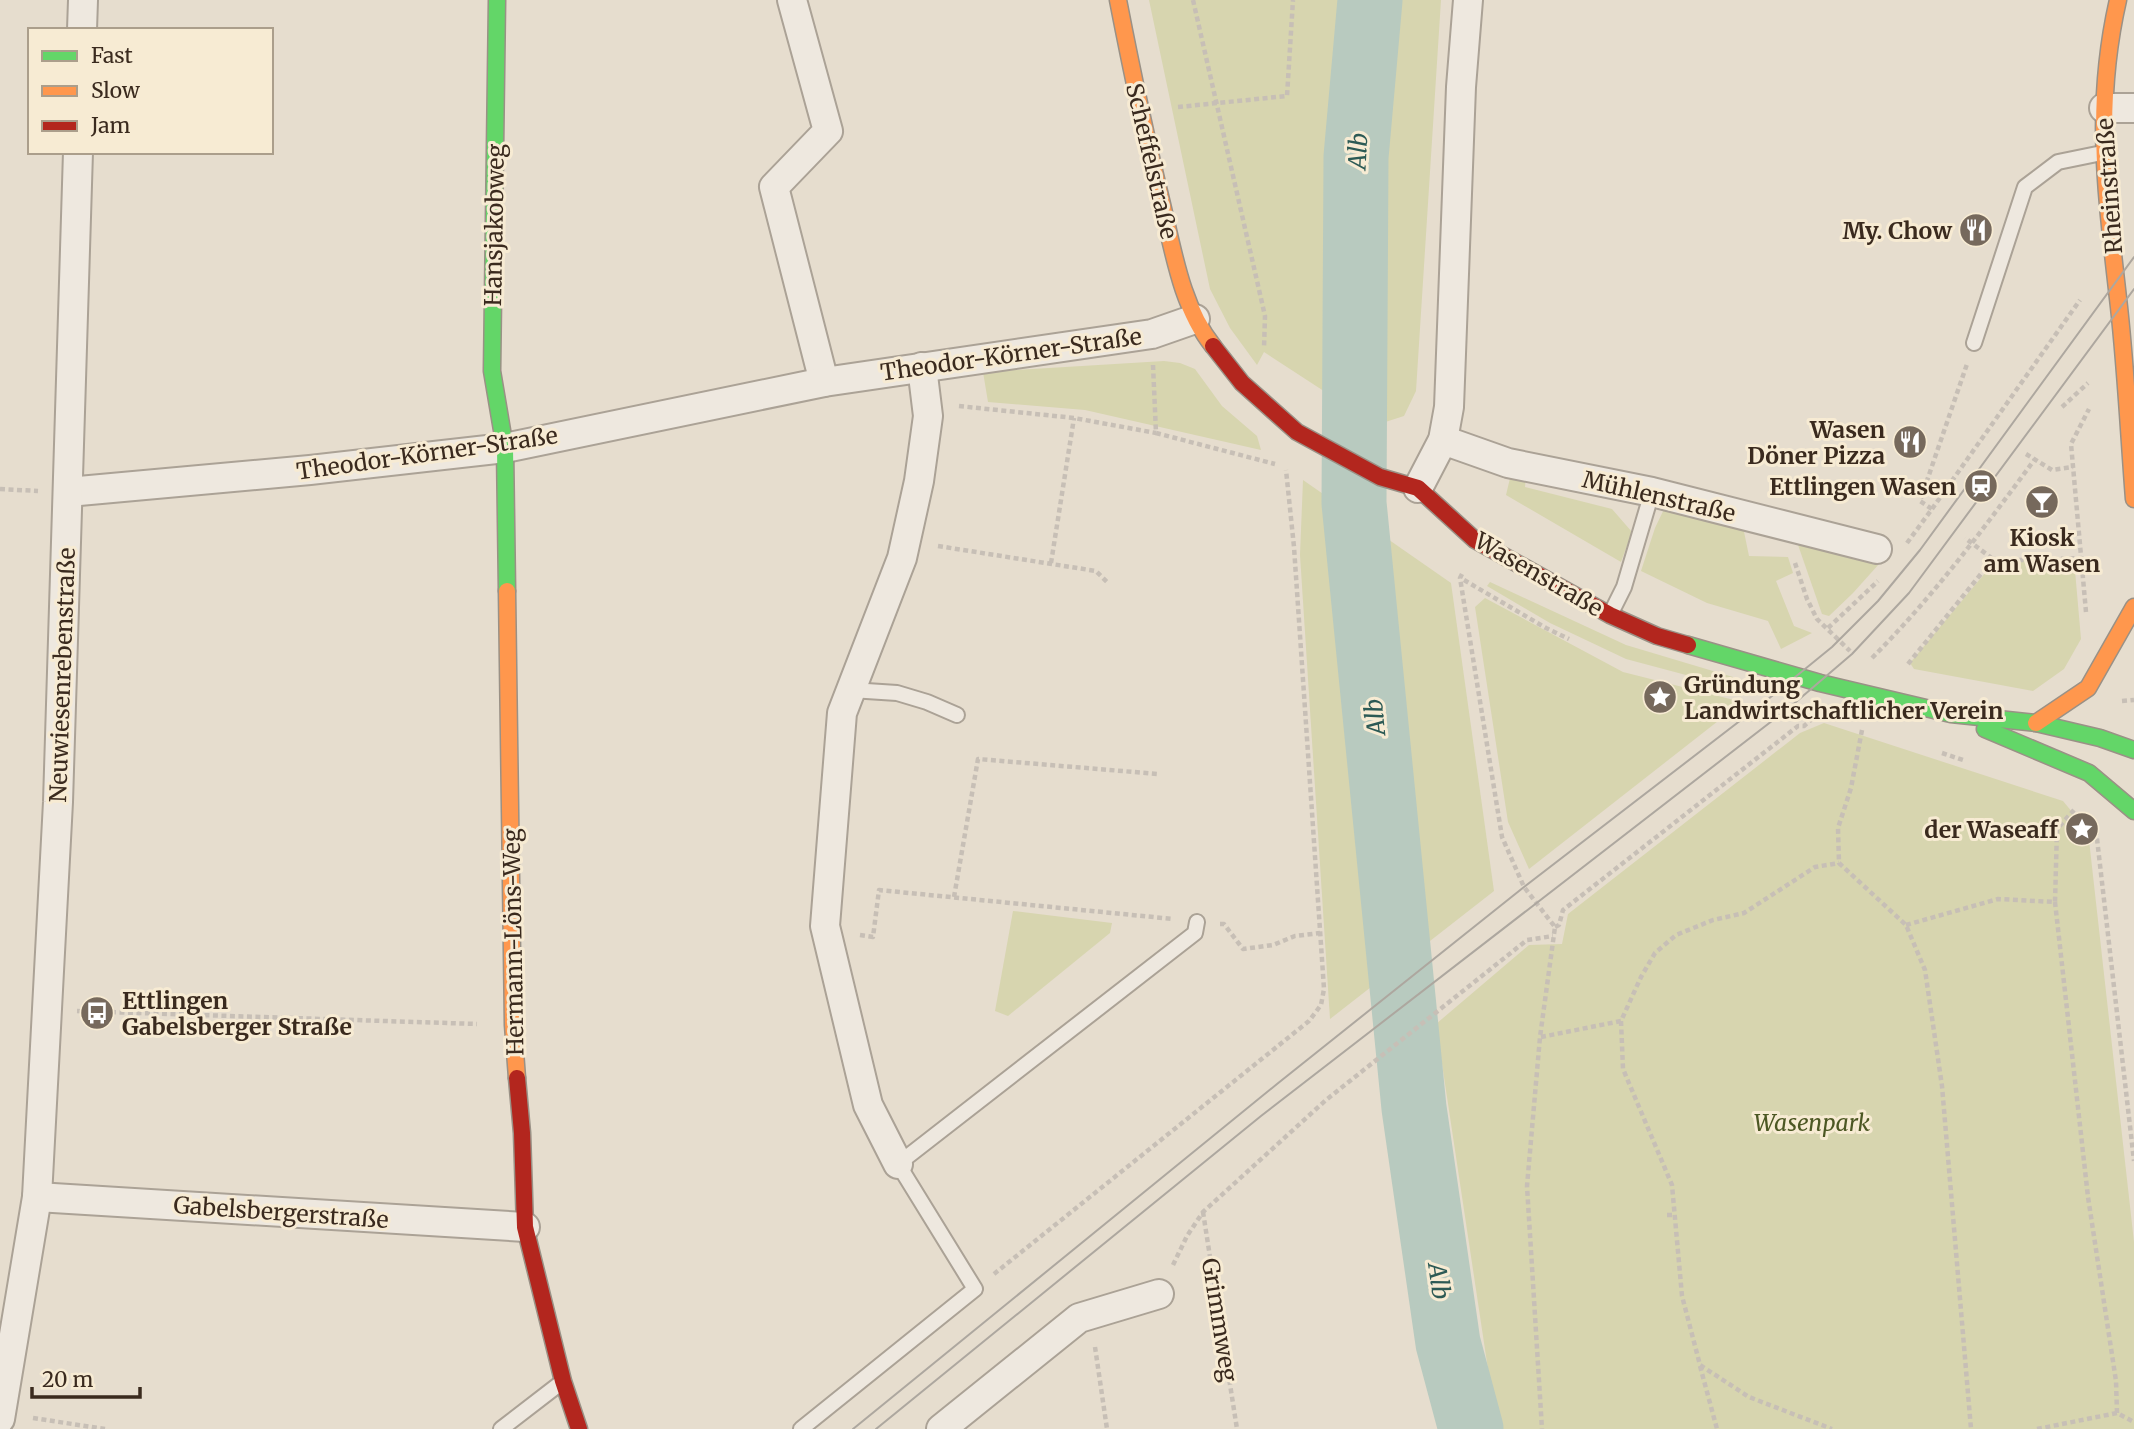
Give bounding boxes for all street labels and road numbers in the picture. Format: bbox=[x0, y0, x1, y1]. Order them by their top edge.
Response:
street label: Scheffelstraße bbox=[1120, 80, 1184, 242]
street label: Rheinstraße bbox=[2090, 117, 2128, 255]
street label: Hansjakobweg bbox=[478, 143, 510, 307]
street label: Theodor-Körner-Straße bbox=[879, 321, 1143, 387]
street label: Theodor-Körner-Straße bbox=[295, 420, 559, 486]
street label: Mühlenstraße bbox=[1580, 464, 1738, 528]
street label: Wasenstraße bbox=[1469, 525, 1608, 622]
street label: Neuwiesenrebenstraße bbox=[43, 547, 81, 803]
street label: Hermann-Löns-Weg bbox=[497, 828, 529, 1056]
street label: Gabelsbergerstraße bbox=[172, 1190, 390, 1234]
street label: Grimmweg bbox=[1196, 1256, 1244, 1384]

